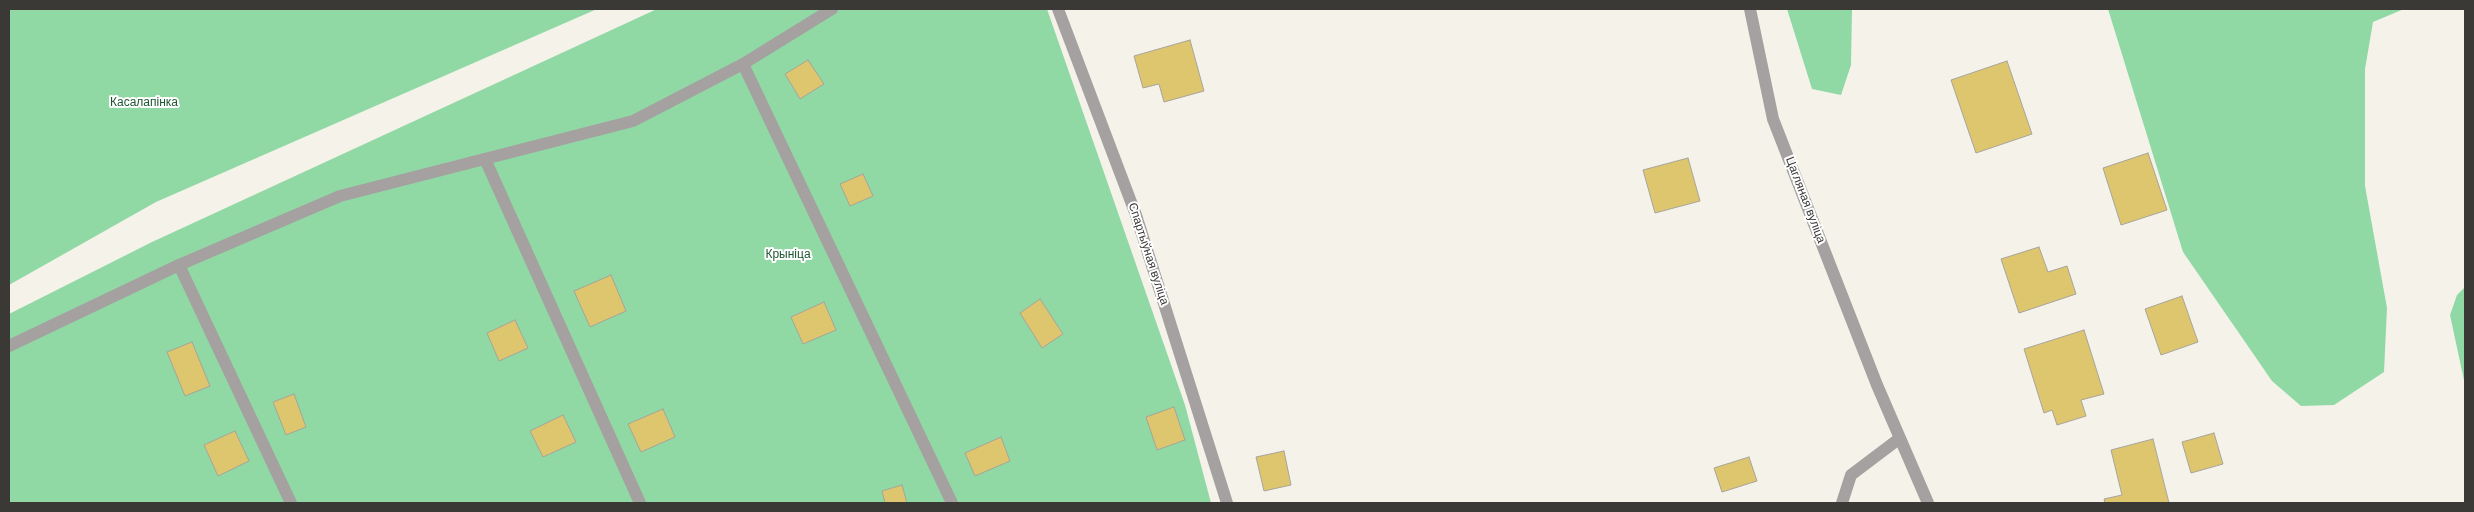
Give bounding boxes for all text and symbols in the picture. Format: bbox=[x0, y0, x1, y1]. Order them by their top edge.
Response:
park label: Касалапінка bbox=[110, 96, 178, 110]
street label: Цагляная вуліца bbox=[1782, 155, 1828, 245]
street label: Спартыўная вуліца bbox=[1125, 201, 1171, 307]
park label: Крыніца bbox=[765, 248, 811, 262]

